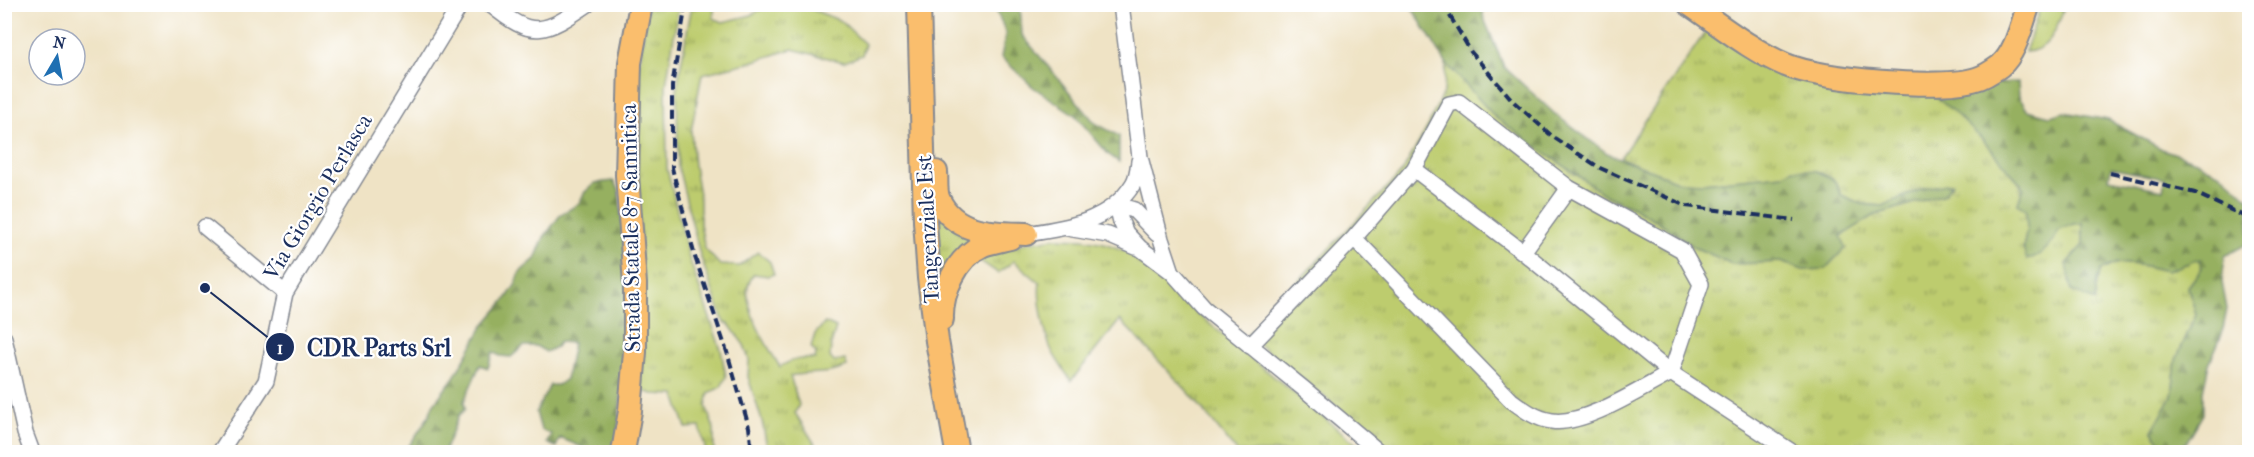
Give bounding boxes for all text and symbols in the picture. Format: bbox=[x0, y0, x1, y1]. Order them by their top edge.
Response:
north arrow bbox=[27, 27, 87, 87]
text: N bbox=[52, 32, 68, 53]
street label: Strada Statale 87 Sannitica bbox=[616, 103, 646, 352]
street label: Via Giorgio Perlasca bbox=[258, 109, 378, 286]
street label: Tangenziale Est bbox=[911, 154, 945, 304]
callout: CDR Parts Srl bbox=[265, 326, 463, 368]
text: CDR Parts Srl bbox=[307, 334, 451, 362]
text: 1 bbox=[277, 338, 283, 359]

